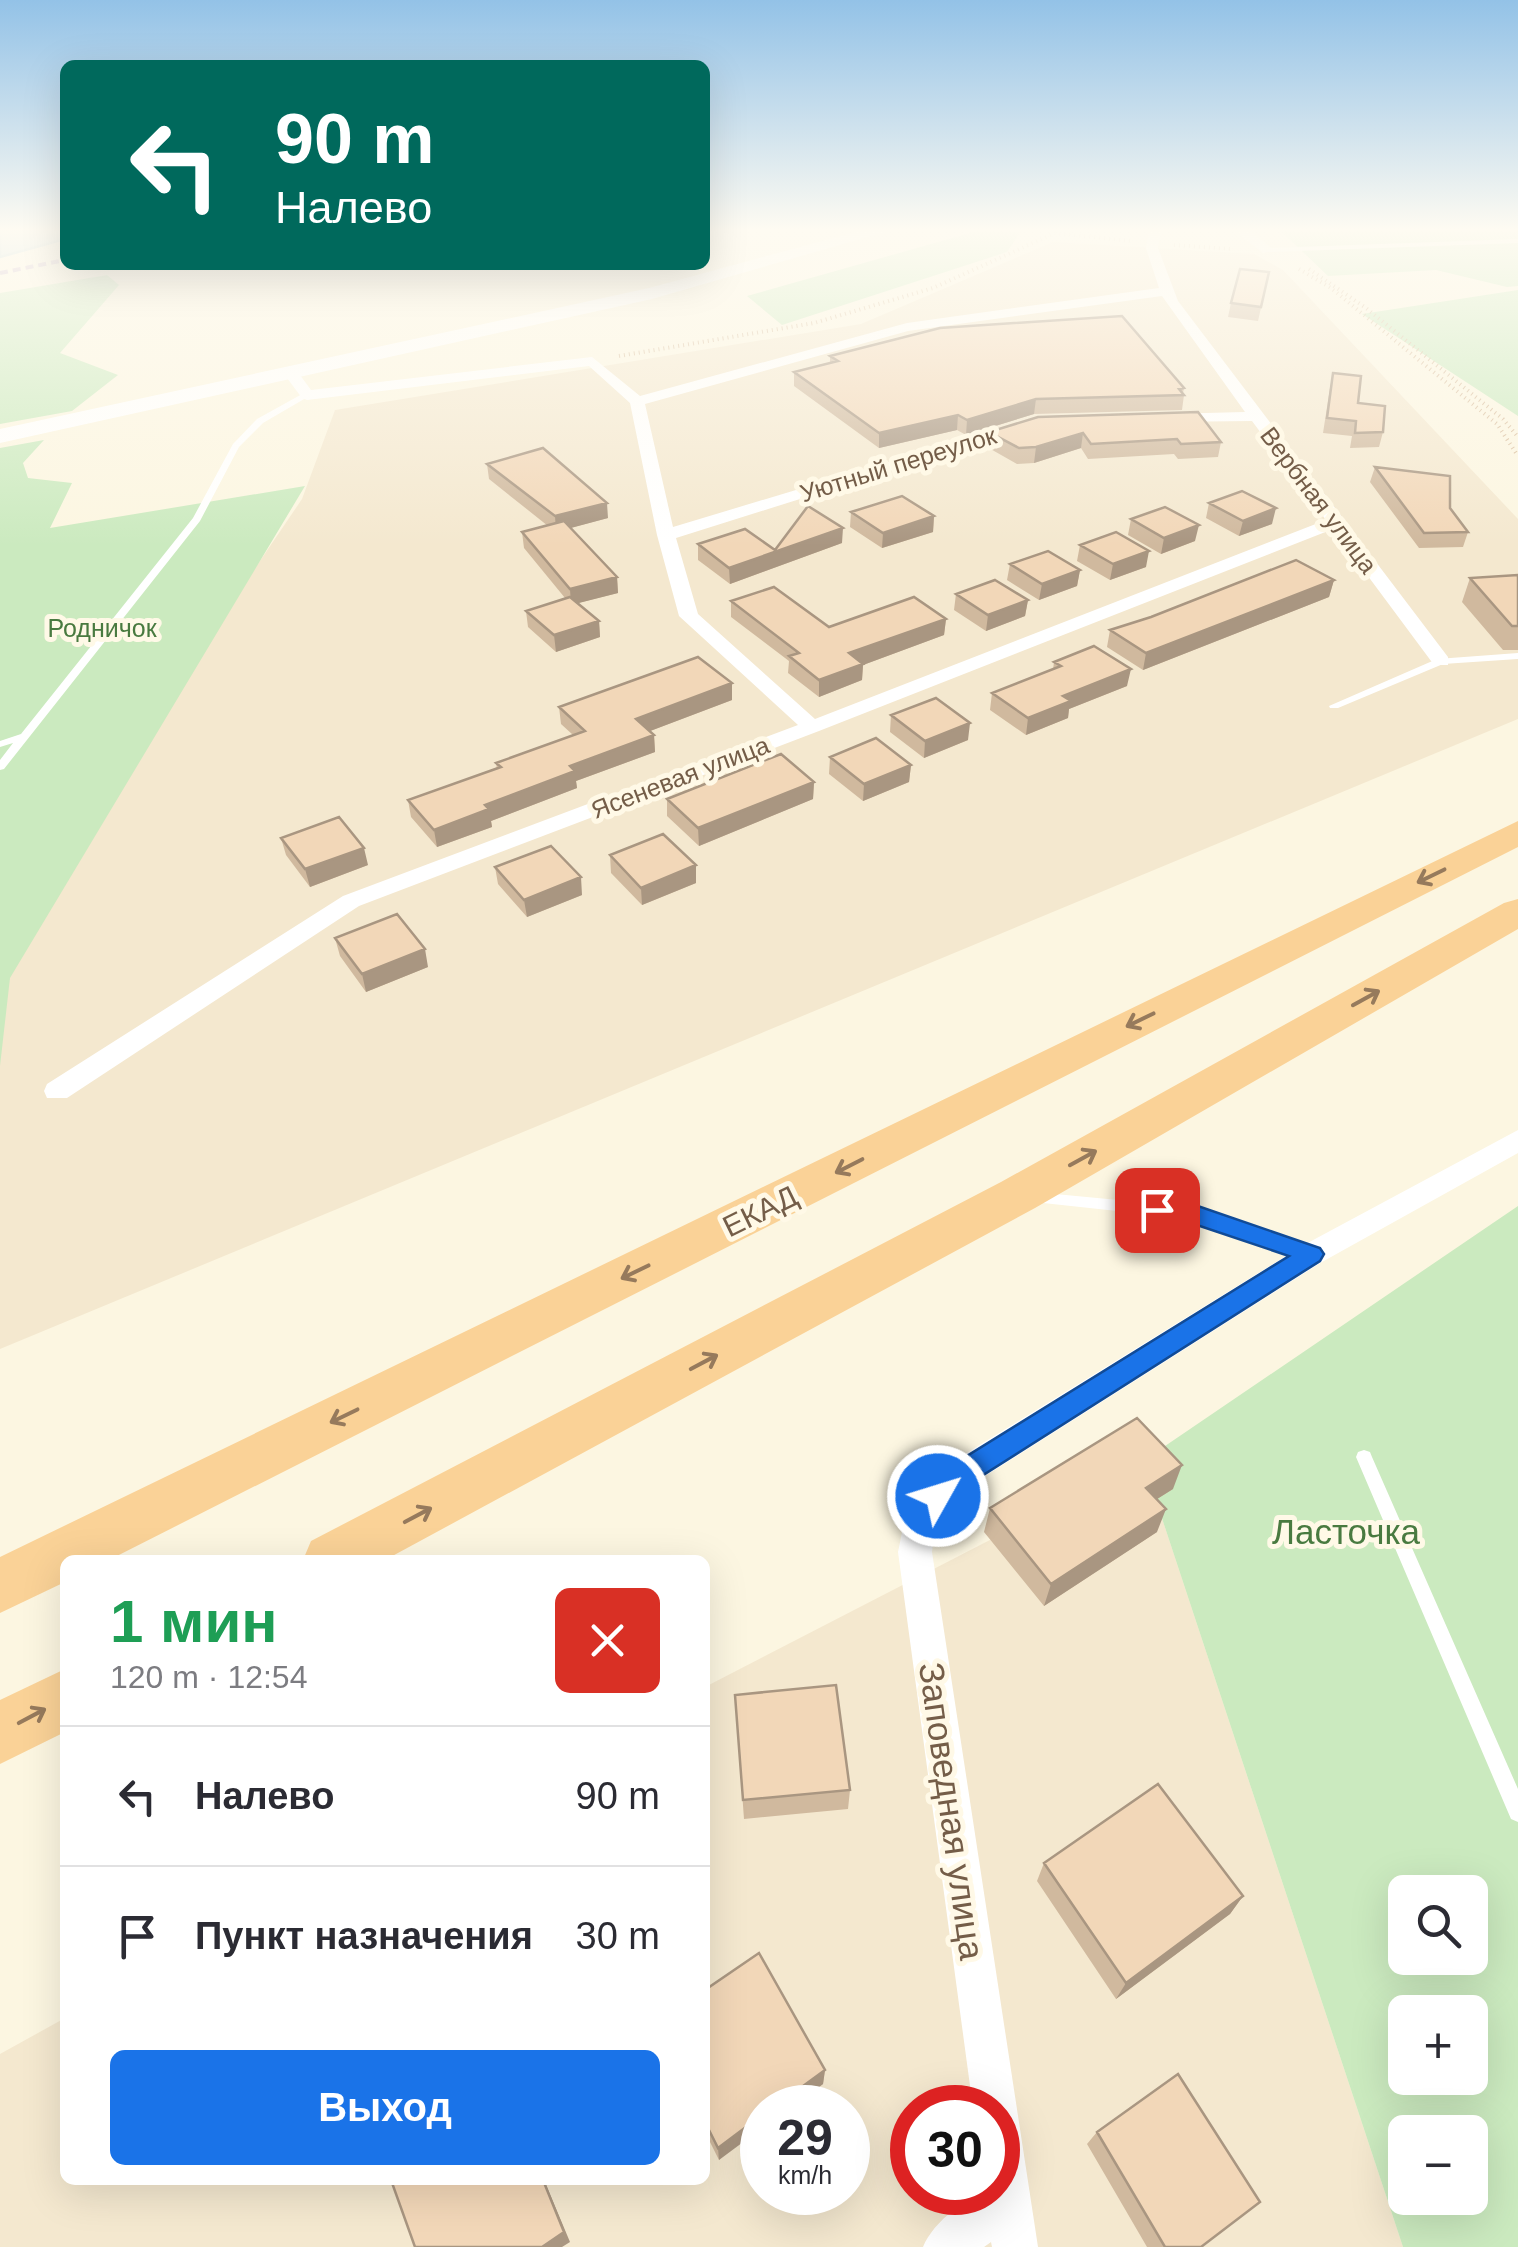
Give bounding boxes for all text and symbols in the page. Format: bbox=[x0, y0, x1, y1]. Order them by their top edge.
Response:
icon: left bbox=[110, 100, 240, 230]
text: 90 m bbox=[275, 100, 435, 178]
text: Налево bbox=[275, 182, 432, 233]
street label: Уютный переулок bbox=[796, 421, 1001, 507]
street label: Вербная улица bbox=[1255, 421, 1383, 579]
park label: Родничок bbox=[47, 614, 158, 642]
street label: Ясеневая улица bbox=[587, 730, 773, 824]
one-way arrow bbox=[1416, 867, 1446, 886]
one-way arrow bbox=[1351, 988, 1380, 1008]
one-way arrow bbox=[1125, 1011, 1155, 1030]
one-way arrow bbox=[1068, 1148, 1097, 1168]
one-way arrow bbox=[835, 1157, 865, 1176]
pin bbox=[1115, 1168, 1200, 1253]
street label: ЕКАД bbox=[717, 1179, 803, 1243]
icon: arrive bbox=[1130, 1183, 1185, 1238]
one-way arrow bbox=[621, 1264, 651, 1283]
one-way arrow bbox=[689, 1352, 719, 1371]
one-way arrow bbox=[329, 1407, 359, 1426]
position arrow bbox=[886, 1444, 990, 1548]
one-way arrow bbox=[402, 1504, 432, 1524]
park label: Ласточка bbox=[1272, 1512, 1421, 1551]
text: 1 мин bbox=[110, 1588, 278, 1655]
button: close bbox=[555, 1588, 660, 1693]
text: 120 m · 12:54 bbox=[110, 1659, 307, 1695]
street label: Заповедная улица bbox=[912, 1660, 992, 1963]
one-way arrow bbox=[17, 1706, 47, 1725]
icon: left bbox=[110, 1769, 165, 1824]
text: Налево bbox=[195, 1775, 334, 1817]
text: 90 m bbox=[576, 1775, 660, 1817]
map controls bbox=[1388, 1875, 1488, 2215]
button: search bbox=[1388, 1875, 1488, 1975]
icon: arrive bbox=[110, 1909, 165, 1964]
text: Пункт назначения bbox=[195, 1915, 533, 1957]
text: 30 m bbox=[576, 1915, 660, 1957]
button: + bbox=[1388, 1995, 1488, 2095]
button: Выход bbox=[110, 2050, 660, 2165]
speed limit sign: 30 bbox=[890, 2085, 1020, 2215]
text: 29 bbox=[777, 2110, 833, 2166]
button: − bbox=[1388, 2115, 1488, 2215]
text: km/h bbox=[778, 2161, 832, 2189]

